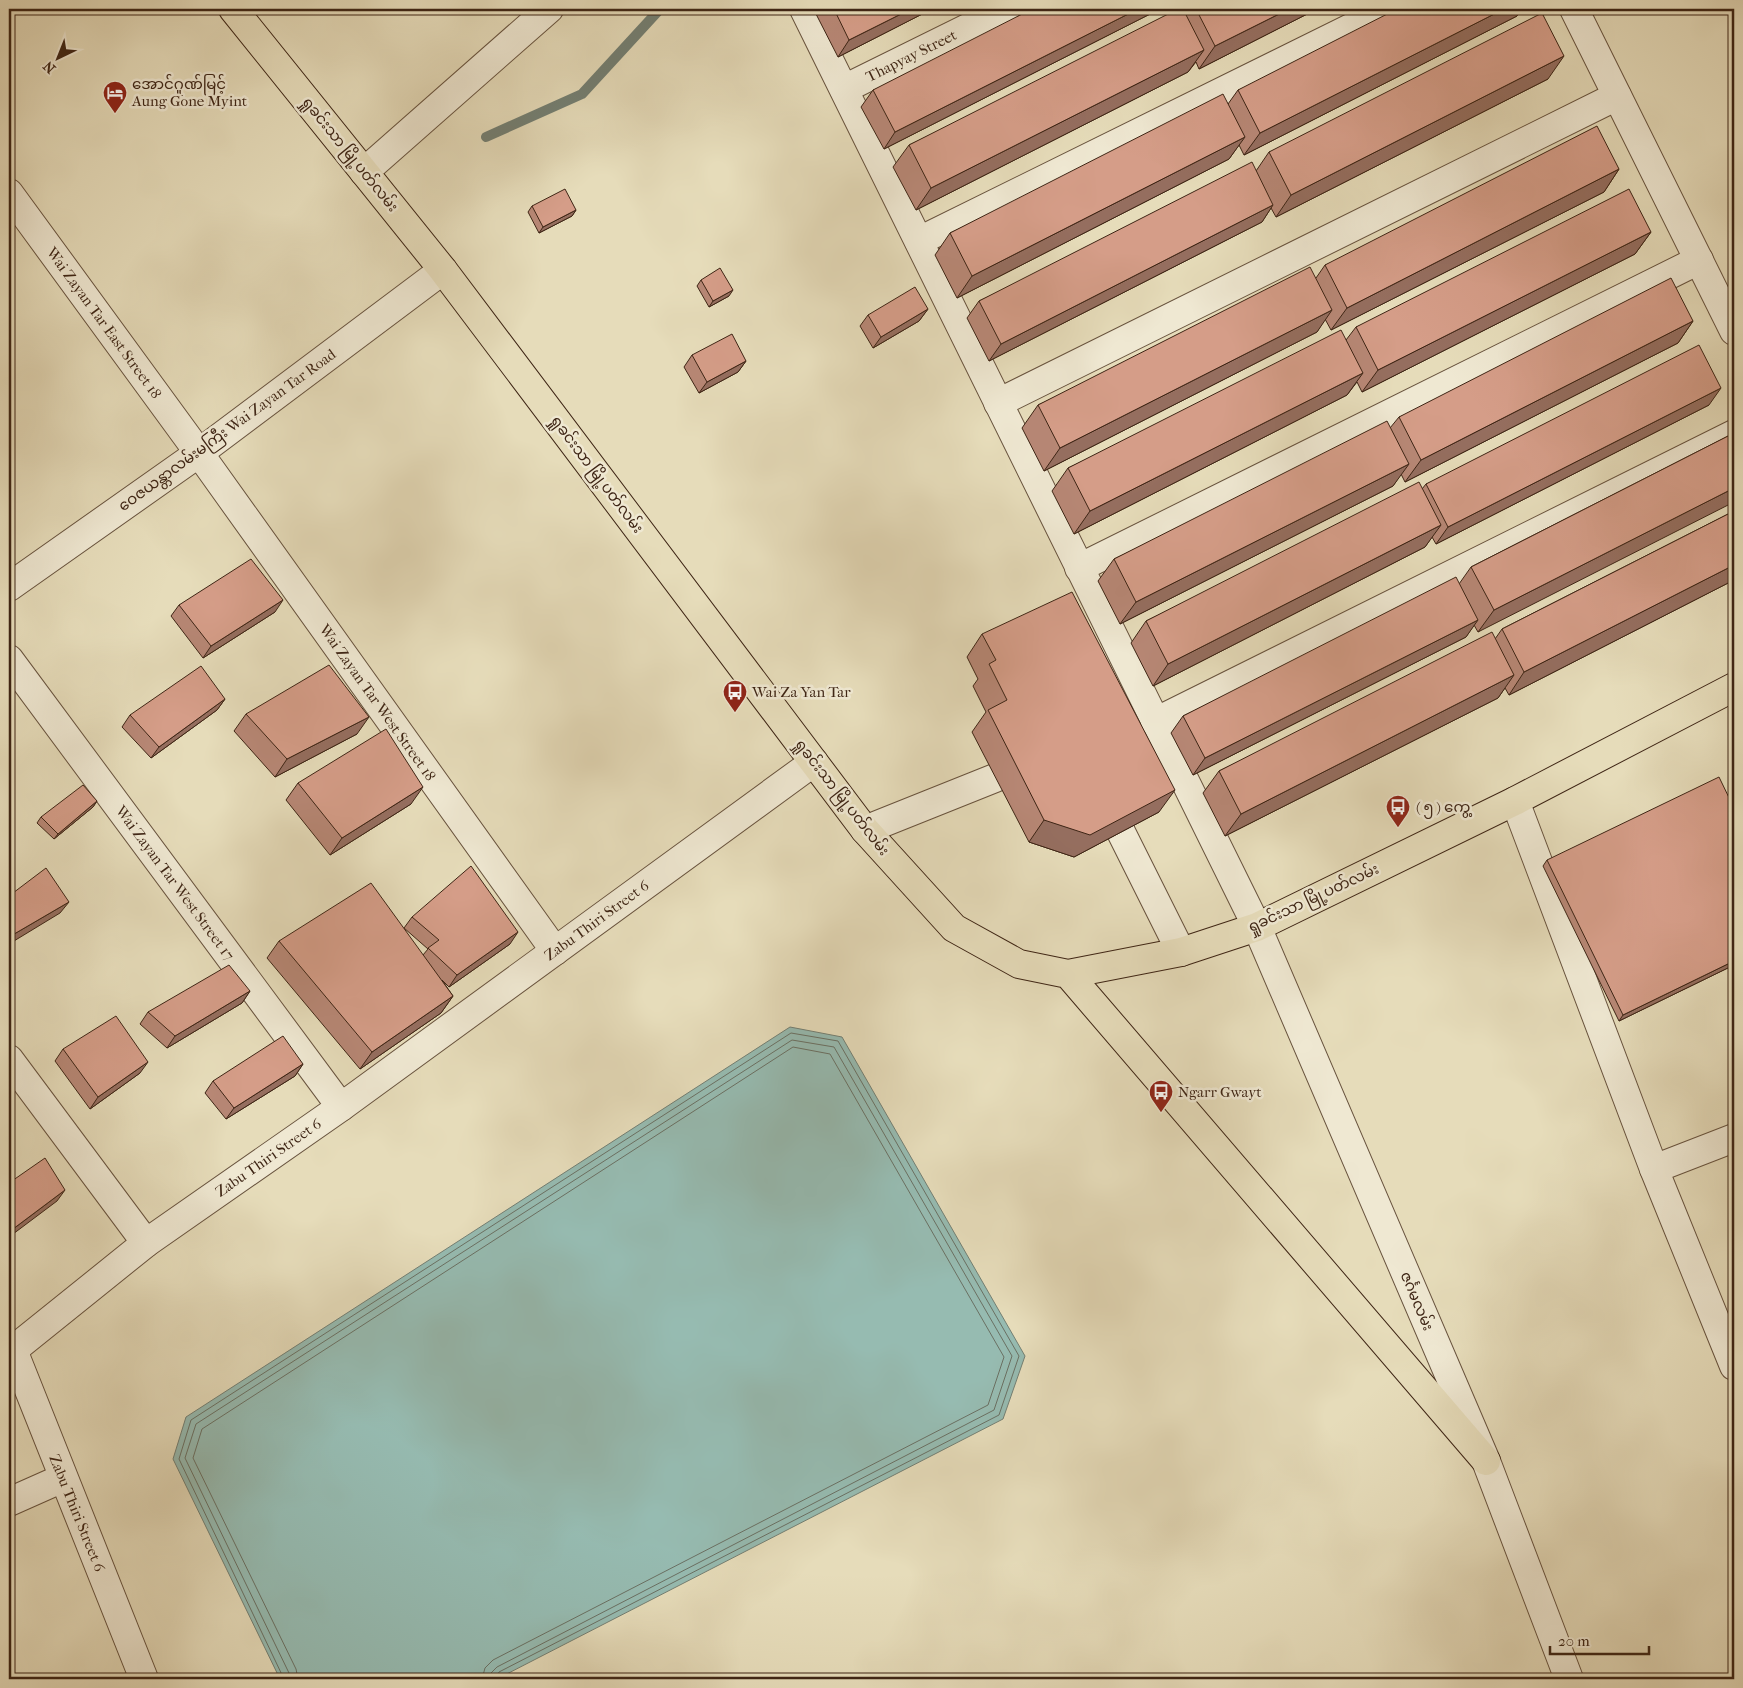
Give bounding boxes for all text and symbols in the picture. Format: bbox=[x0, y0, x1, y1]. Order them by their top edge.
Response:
street label: Thapyay Street bbox=[863, 26, 960, 86]
north arrow bbox=[32, 32, 82, 82]
text: N bbox=[40, 57, 59, 77]
place label: အောင်ဂူဏ်မြင့် Aung Gone Myint bbox=[131, 74, 248, 110]
hotel icon: အောင်ဂူဏ်မြင့် Aung Gone Myint bbox=[102, 80, 128, 114]
street label: ရှုခင်းသာ မြို့ပတ်လမ်း bbox=[296, 92, 403, 217]
street label: Wai Zayan Tar East Street 18 bbox=[42, 243, 165, 402]
street label: ဝေဇယန္တာလမ်းမကြီး Wai Zayan Tar Road bbox=[114, 344, 342, 517]
street label: ရှုခင်းသာ မြို့ပတ်လမ်း bbox=[544, 411, 648, 538]
street label: Wai Zayan Tar West Street 18 bbox=[315, 620, 440, 785]
bus stop icon: Wai Za Yan Tar bbox=[722, 679, 748, 713]
place label: Wai Za Yan Tar bbox=[751, 683, 851, 701]
street label: ရှုခင်းသာ မြို့ပတ်လမ်း bbox=[788, 734, 894, 861]
bus stop icon: ( ၅ ) ကွေ့ bbox=[1385, 794, 1411, 828]
place label: ( ၅ ) ကွေ့ bbox=[1416, 798, 1472, 819]
street label: Wai Zayan Tar West Street 17 bbox=[111, 801, 238, 964]
street label: ရှုခင်းသာ မြို့ပတ်လမ်း bbox=[1244, 859, 1383, 939]
street label: Zabu Thiri Street 6 bbox=[541, 876, 653, 965]
bus stop icon: Ngarr Gwayt bbox=[1148, 1079, 1174, 1113]
place label: Ngarr Gwayt bbox=[1178, 1083, 1262, 1101]
street label: Zabu Thiri Street 6 bbox=[212, 1114, 325, 1201]
street label: ဇင်္ဂမလမ်း bbox=[1396, 1268, 1438, 1333]
street label: Zabu Thiri Street 6 bbox=[45, 1452, 109, 1575]
scale bar bbox=[1550, 1623, 1649, 1655]
text: 20 m bbox=[1558, 1632, 1590, 1650]

